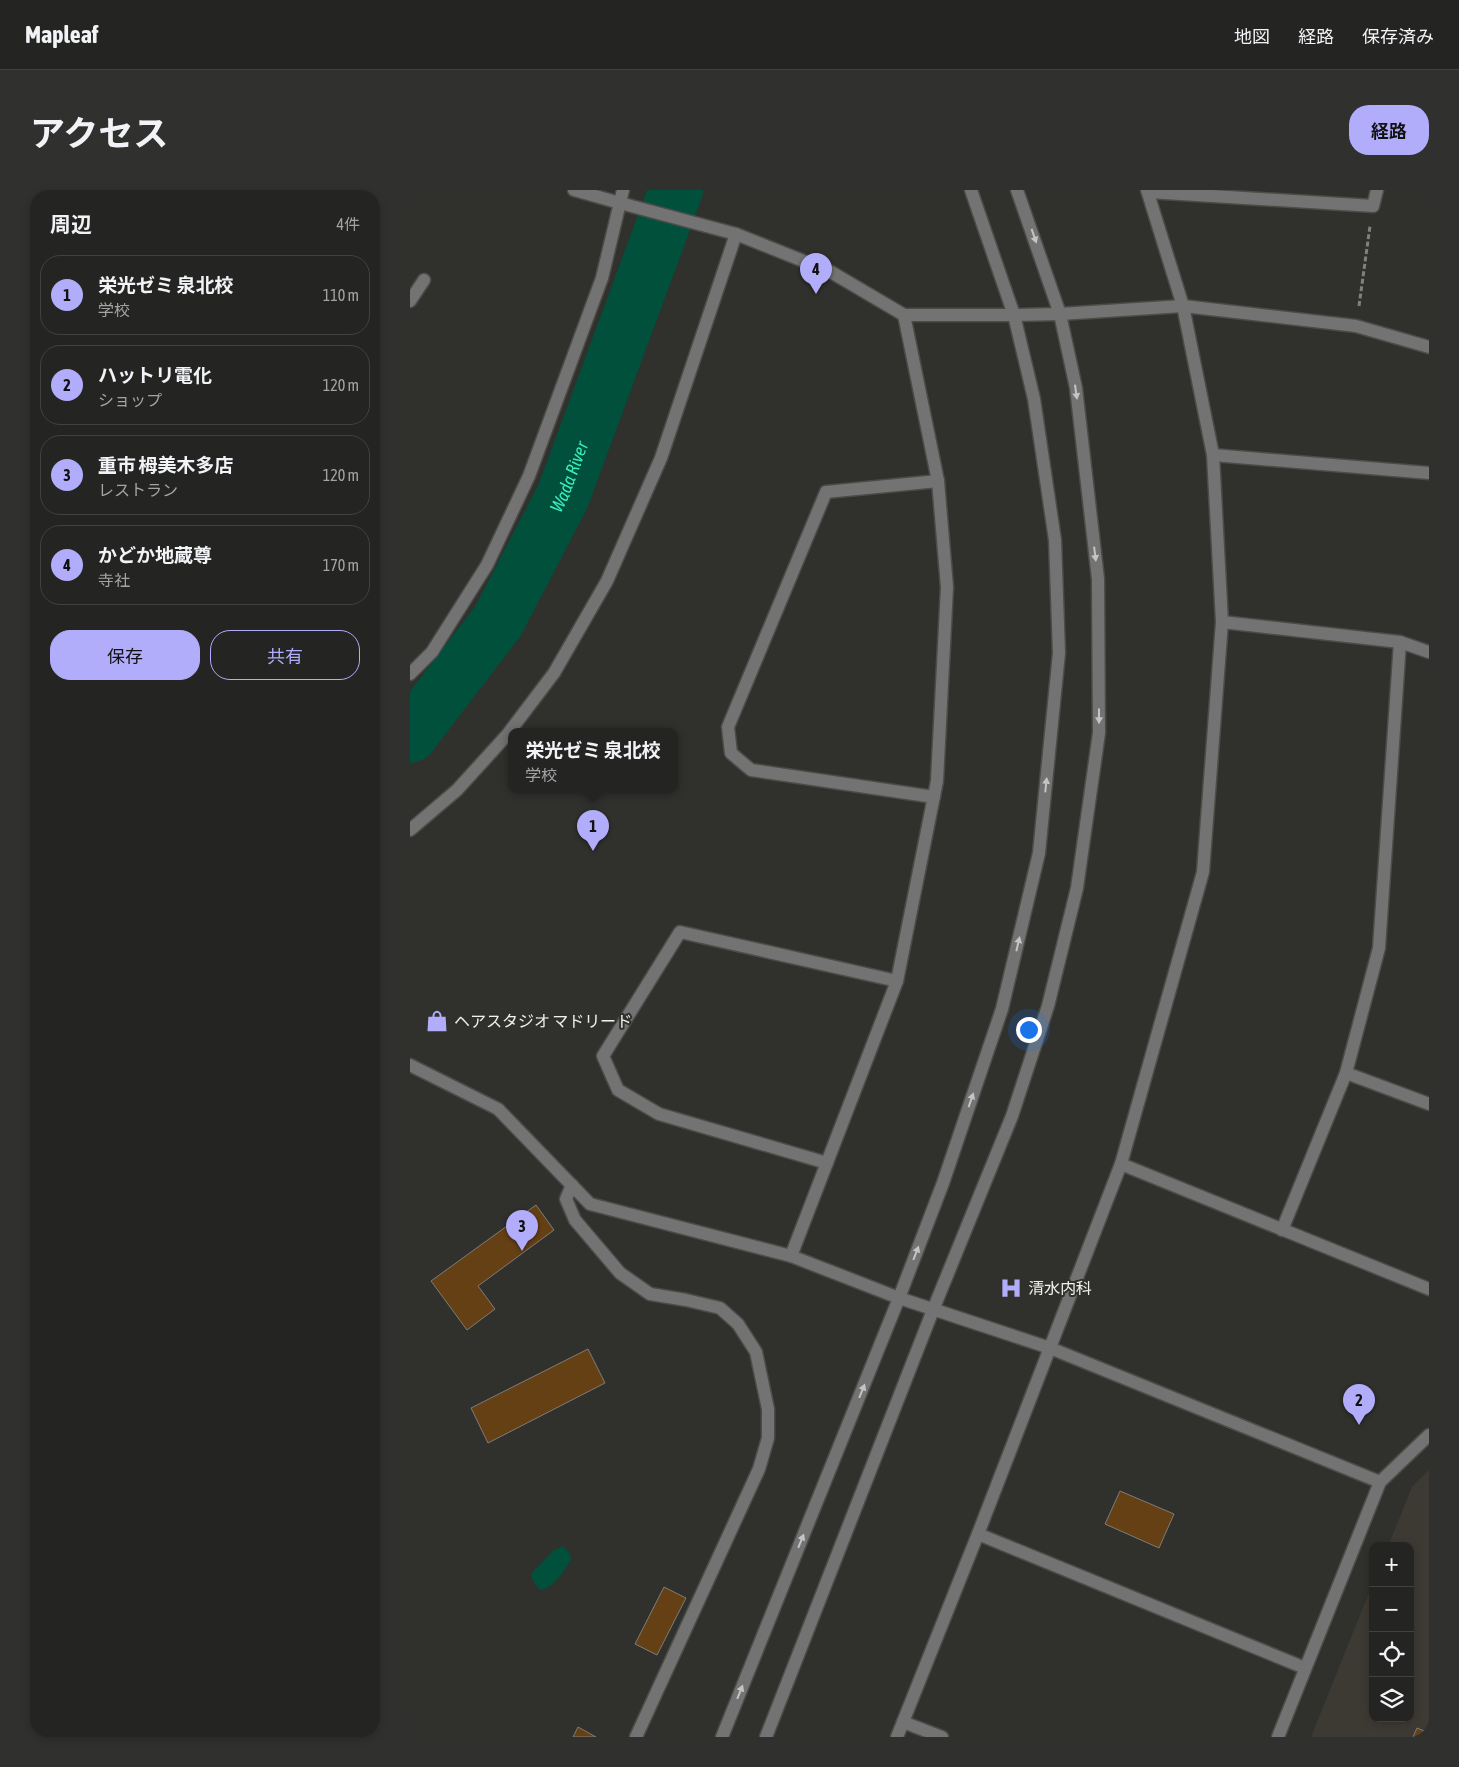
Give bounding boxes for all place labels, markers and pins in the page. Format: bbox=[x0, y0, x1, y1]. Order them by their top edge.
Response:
pin: 4 bbox=[800, 253, 832, 294]
pin: 1 bbox=[577, 810, 609, 851]
shop icon: ヘアスタジオ マドリード bbox=[424, 1008, 450, 1034]
place label: ヘアスタジオ マドリード bbox=[454, 1012, 632, 1030]
pin: 3 bbox=[506, 1210, 538, 1251]
hospital icon: 清水内科 bbox=[998, 1275, 1024, 1301]
place label: 清水内科 bbox=[1028, 1279, 1092, 1297]
pin: 2 bbox=[1343, 1384, 1375, 1425]

